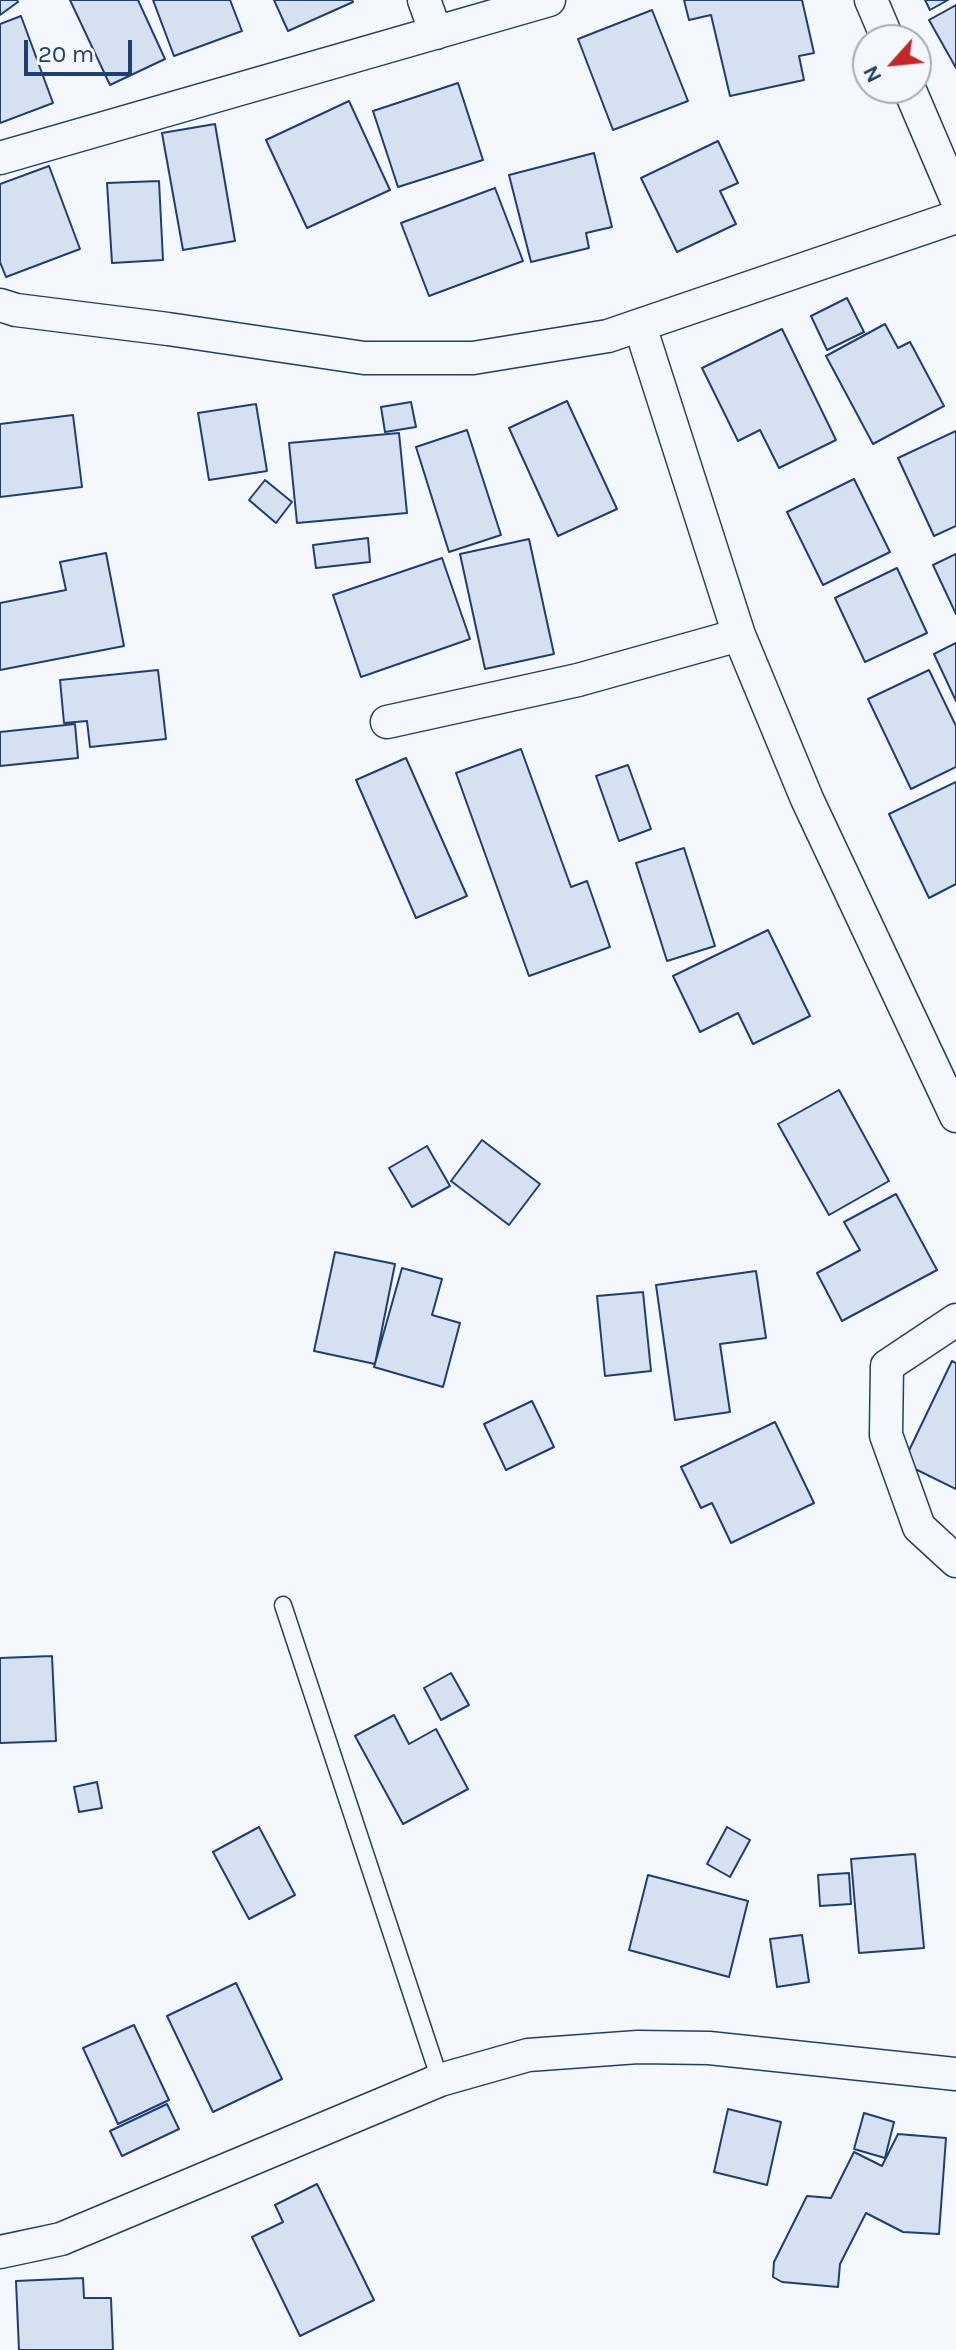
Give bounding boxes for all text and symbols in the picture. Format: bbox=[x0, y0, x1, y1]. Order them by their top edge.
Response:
scale bar bbox=[28, 24, 136, 74]
north arrow bbox=[852, 24, 932, 104]
text: 20 m bbox=[38, 40, 94, 68]
text: N bbox=[857, 61, 888, 87]

